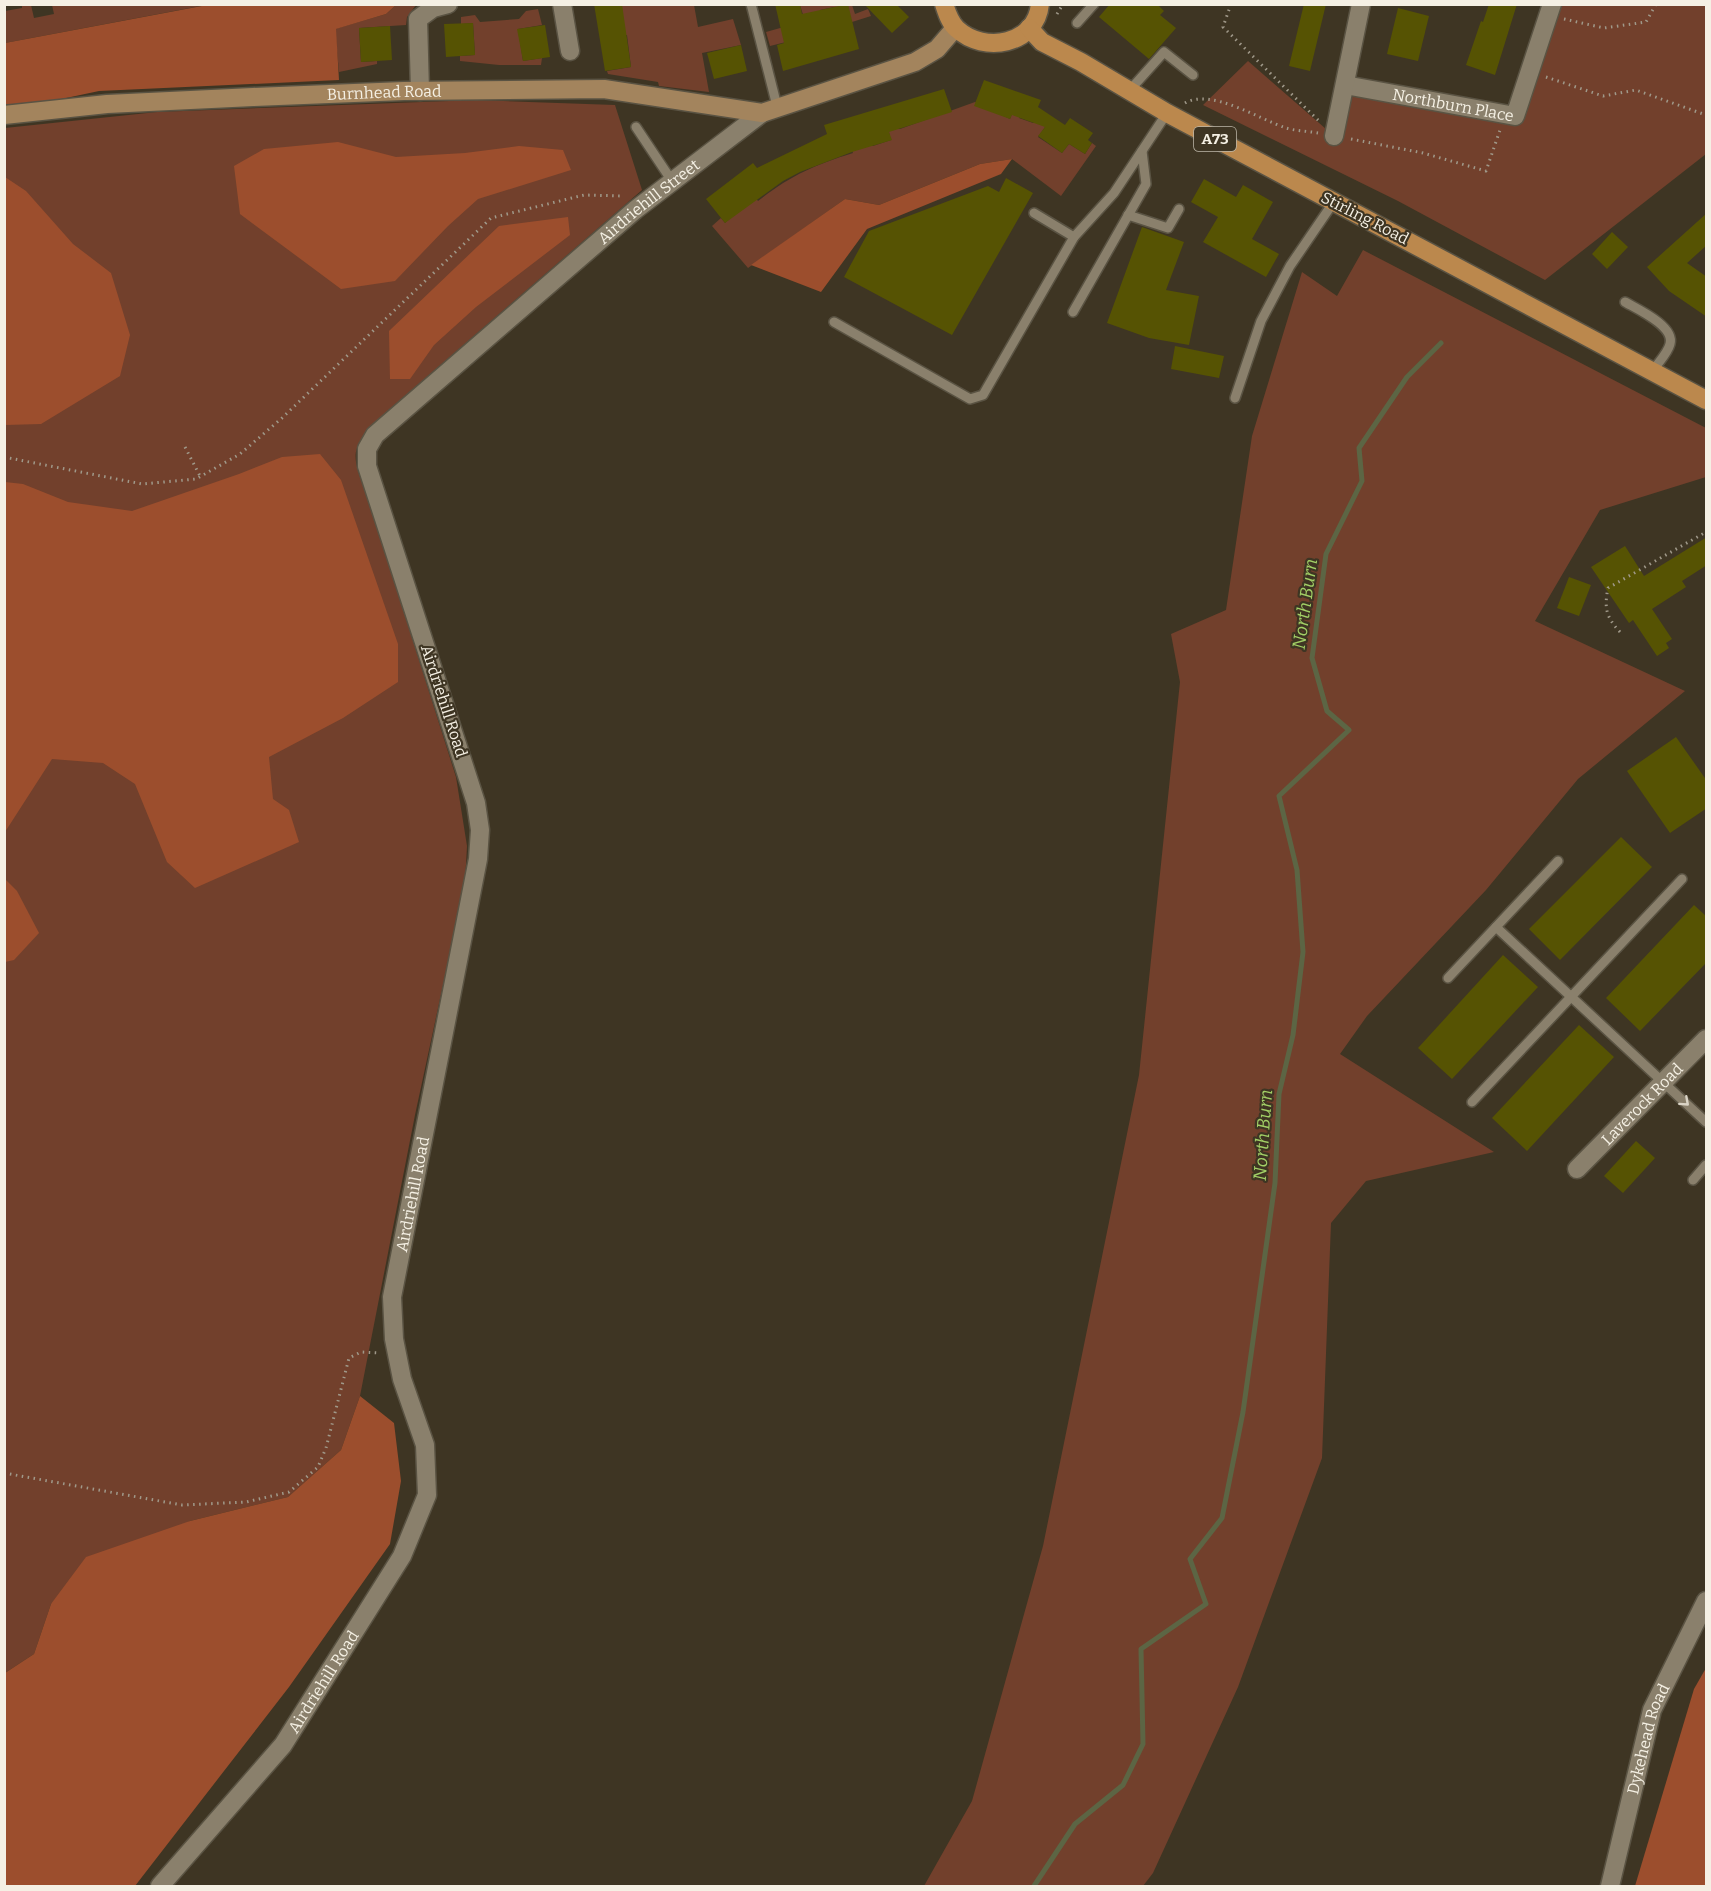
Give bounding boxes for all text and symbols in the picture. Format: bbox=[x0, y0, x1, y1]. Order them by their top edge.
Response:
street label: Burnhead Road bbox=[326, 81, 442, 104]
street label: Northburn Place bbox=[1391, 84, 1515, 125]
road number: A73 bbox=[1194, 127, 1236, 151]
street label: Airdriehill Street bbox=[594, 155, 703, 248]
street label: Stirling Road bbox=[1318, 188, 1413, 248]
water label: North Burn bbox=[1288, 557, 1322, 651]
street label: Airdriehill Road bbox=[417, 642, 471, 760]
street label: Laverock Road bbox=[1597, 1058, 1687, 1149]
water label: North Burn bbox=[1249, 1089, 1277, 1181]
one-way arrow bbox=[1678, 1095, 1689, 1106]
street label: Airdriehill Road bbox=[392, 1134, 433, 1253]
street label: Airdriehill Road bbox=[284, 1627, 362, 1736]
street label: Dykehead Road bbox=[1623, 1680, 1673, 1796]

